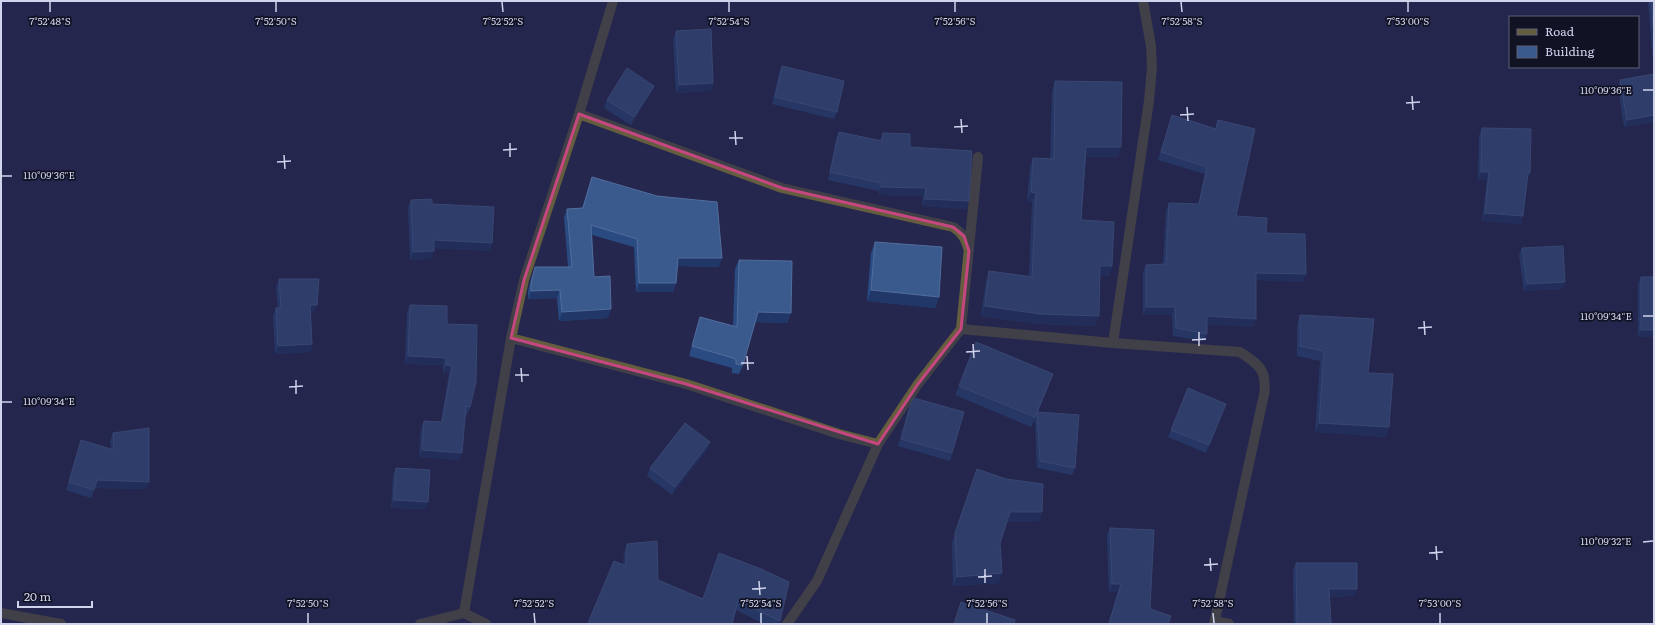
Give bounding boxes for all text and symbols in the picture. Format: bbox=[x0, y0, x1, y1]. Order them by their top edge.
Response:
text: 7°52'48"S bbox=[29, 13, 71, 28]
text: 7°52'50"S bbox=[255, 13, 297, 28]
text: 7°52'52"S bbox=[483, 13, 523, 28]
text: 7°52'54"S bbox=[708, 13, 750, 28]
text: 7°52'56"S bbox=[934, 13, 976, 28]
text: 7°52'58"S bbox=[1161, 13, 1203, 28]
text: 7°53'00"S bbox=[1387, 13, 1429, 28]
legend bbox=[1509, 16, 1639, 68]
text: Road bbox=[1545, 22, 1575, 40]
text: Building bbox=[1545, 42, 1595, 60]
text: 110°09'36"E bbox=[1580, 82, 1632, 97]
text: 110°09'36"E bbox=[23, 167, 75, 182]
text: 110°09'34"E bbox=[1580, 308, 1632, 323]
text: 110°09'34"E bbox=[23, 393, 75, 408]
text: 110°09'32"E bbox=[1581, 533, 1632, 548]
scale bar bbox=[18, 583, 92, 609]
text: 20 m bbox=[24, 587, 51, 605]
text: 7°52'50"S bbox=[287, 595, 329, 610]
text: 7°52'52"S bbox=[514, 595, 554, 610]
text: 7°52'54"S bbox=[740, 595, 782, 610]
text: 7°52'56"S bbox=[966, 595, 1008, 610]
text: 7°52'58"S bbox=[1192, 595, 1234, 610]
text: 7°53'00"S bbox=[1419, 595, 1461, 610]

